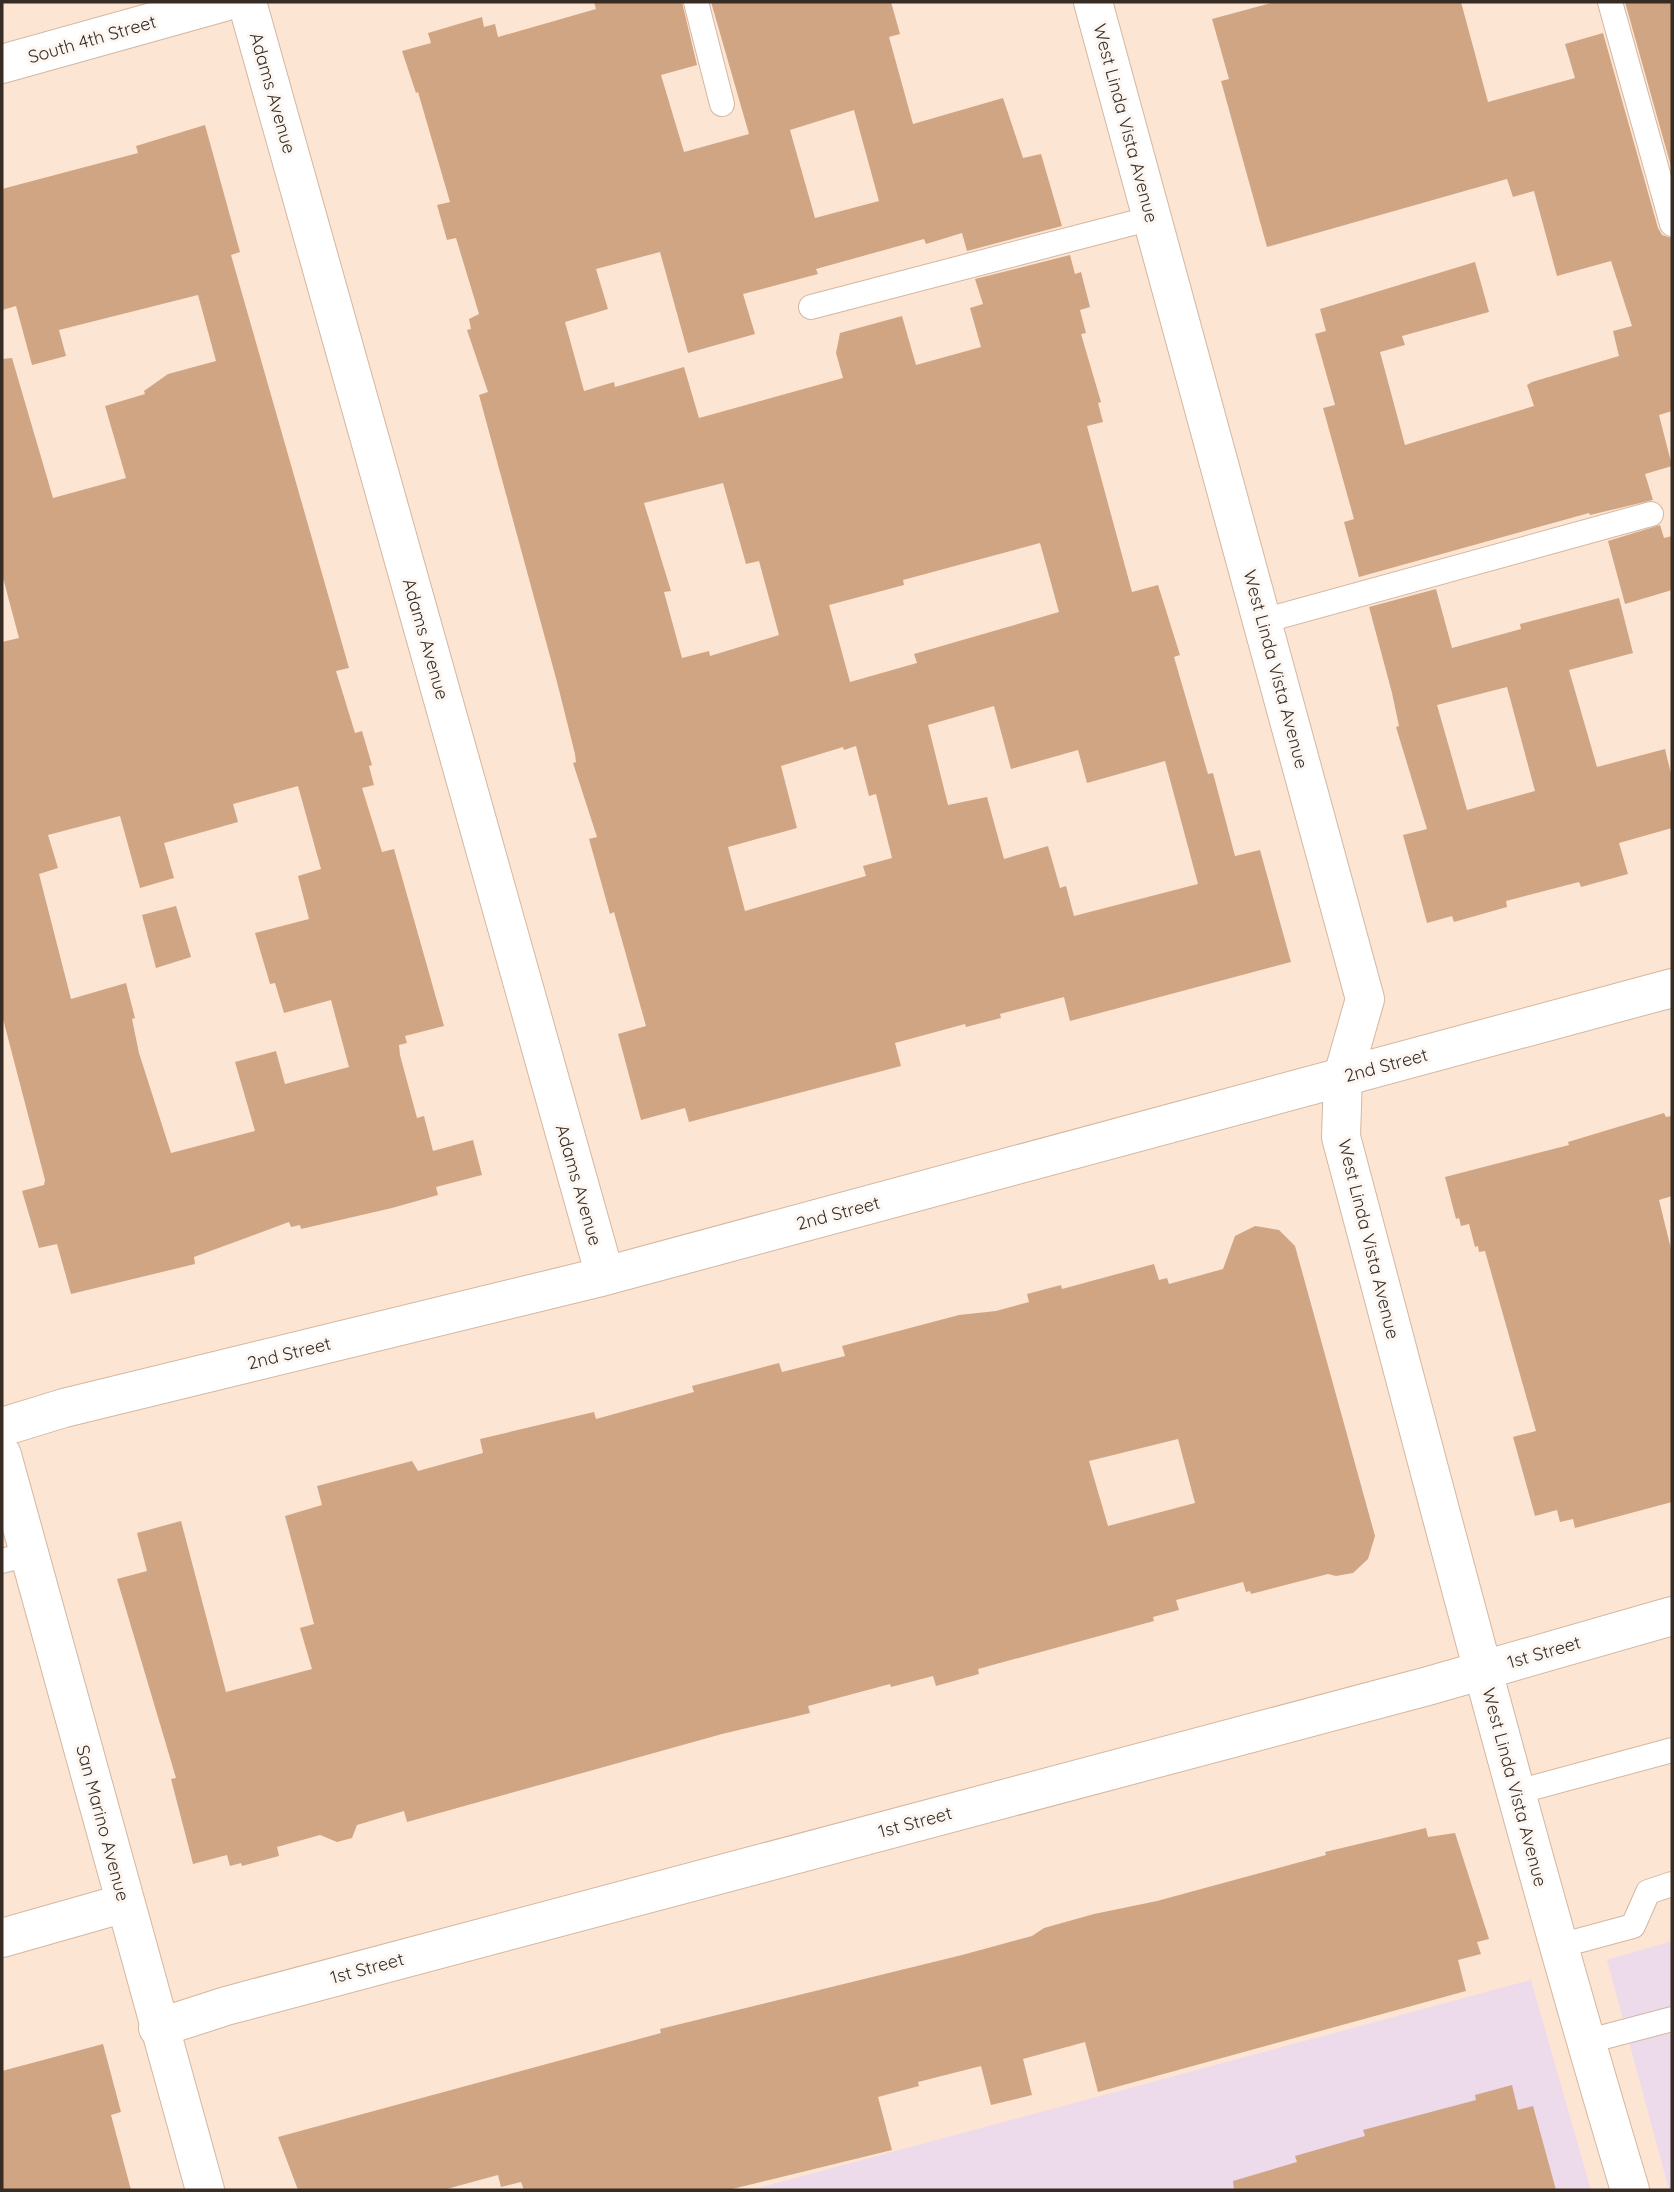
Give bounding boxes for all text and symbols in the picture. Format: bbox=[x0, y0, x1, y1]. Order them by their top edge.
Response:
street label: South 4th Street bbox=[25, 10, 159, 68]
street label: West Linda Vista Avenue bbox=[1088, 21, 1164, 225]
street label: Adams Avenue bbox=[245, 30, 301, 156]
street label: West Linda Vista Avenue bbox=[1238, 567, 1314, 771]
street label: Adams Avenue bbox=[398, 576, 454, 702]
street label: 2nd Street bbox=[1342, 1043, 1430, 1087]
street label: Adams Avenue bbox=[551, 1122, 607, 1248]
street label: West Linda Vista Avenue bbox=[1333, 1137, 1405, 1341]
street label: 2nd Street bbox=[794, 1191, 882, 1235]
street label: 2nd Street bbox=[245, 1332, 333, 1374]
street label: 1st Street bbox=[1505, 1631, 1583, 1673]
street label: West Linda Vista Avenue bbox=[1477, 1685, 1553, 1889]
street label: San Marino Avenue bbox=[71, 1742, 135, 1904]
street label: 1st Street bbox=[876, 1801, 954, 1843]
street label: 1st Street bbox=[328, 1947, 406, 1989]

